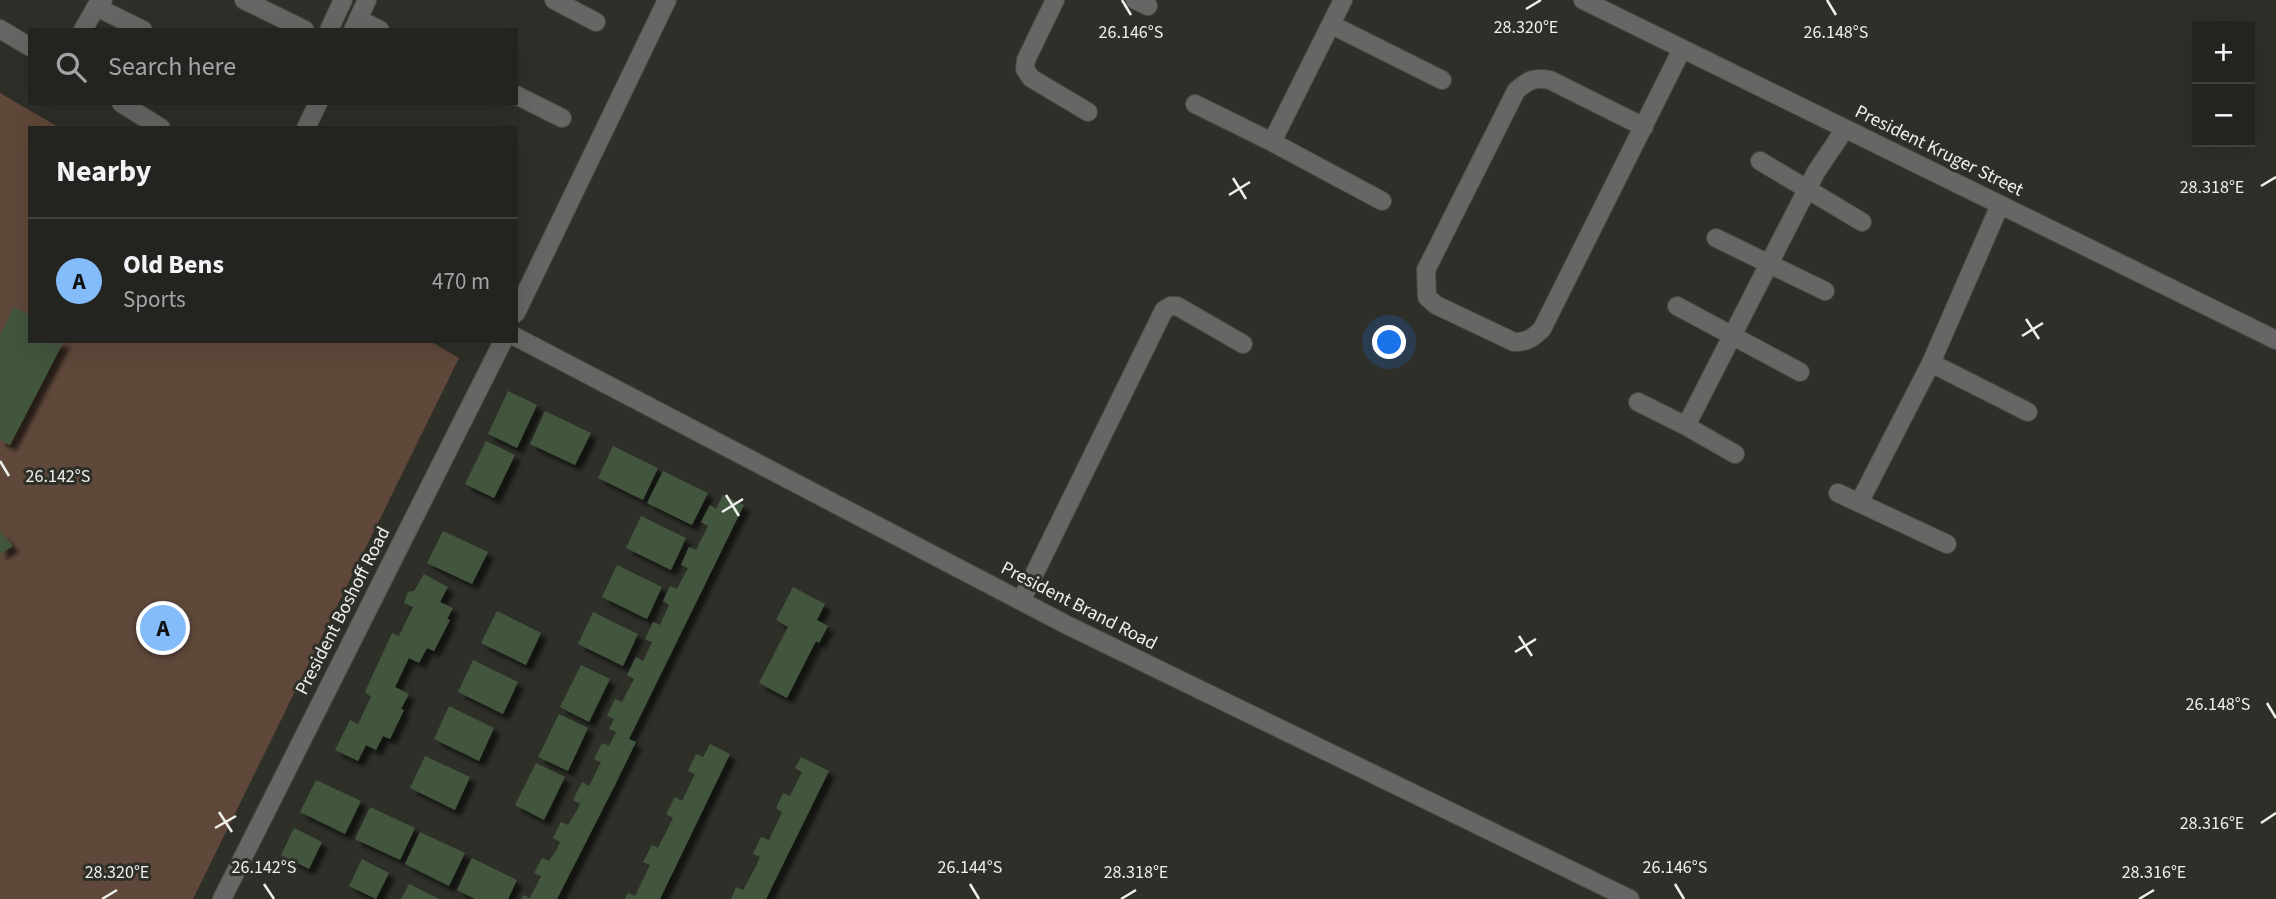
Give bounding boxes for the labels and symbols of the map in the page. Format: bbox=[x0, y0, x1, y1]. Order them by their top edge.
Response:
text: 28.320°E bbox=[1494, 15, 1558, 40]
text: 26.146°S bbox=[1099, 20, 1163, 45]
text: 26.148°S bbox=[1804, 20, 1868, 45]
street label: President Kruger Street bbox=[1850, 98, 2028, 204]
text: 28.318°E bbox=[2180, 175, 2244, 200]
your location bbox=[1372, 325, 1406, 359]
text: 26.142°S bbox=[26, 464, 90, 489]
street label: President Boshoff Road bbox=[289, 522, 397, 700]
street label: President Brand Road bbox=[996, 555, 1162, 657]
pin: A bbox=[140, 602, 186, 654]
text: 26.148°S bbox=[2186, 692, 2250, 717]
text: 28.316°E bbox=[2180, 811, 2244, 836]
text: 26.142°S bbox=[232, 855, 296, 880]
text: 26.144°S bbox=[938, 855, 1002, 880]
text: 26.146°S bbox=[1643, 855, 1707, 880]
text: 28.320°E bbox=[85, 860, 149, 885]
text: 28.318°E bbox=[1104, 860, 1168, 885]
text: 28.316°E bbox=[2122, 860, 2186, 885]

